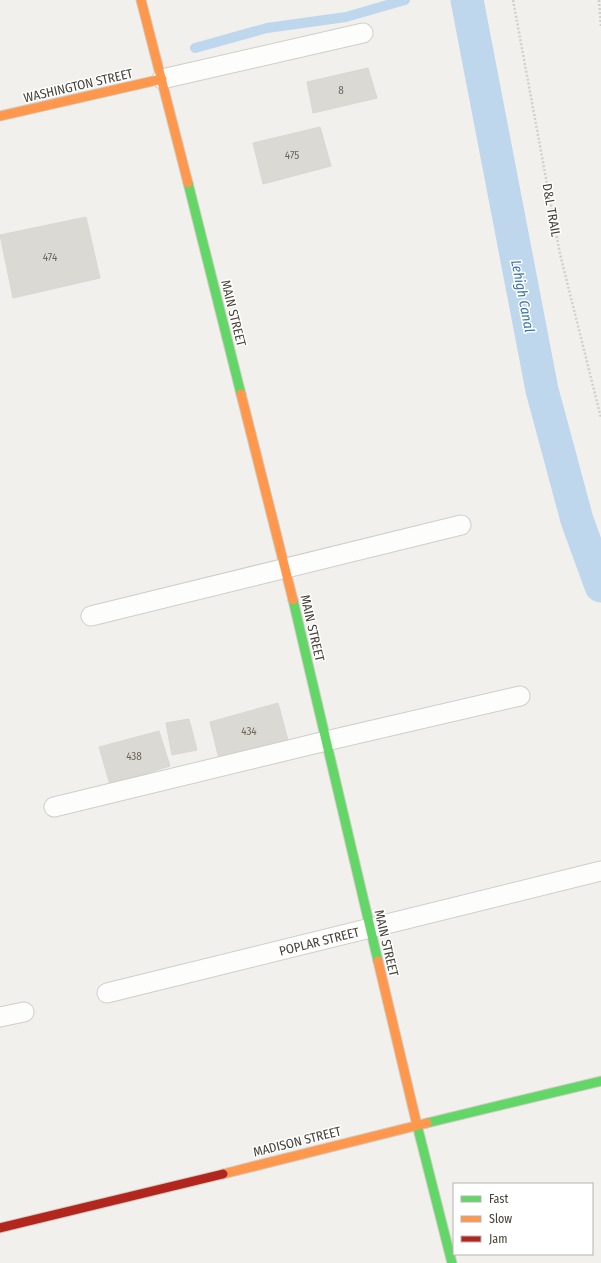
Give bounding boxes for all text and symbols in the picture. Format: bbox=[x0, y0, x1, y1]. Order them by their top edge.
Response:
street label: WASHINGTON STREET bbox=[22, 66, 134, 105]
house number: 8 bbox=[338, 84, 344, 97]
house number: 475 bbox=[285, 149, 299, 162]
street label: D&L TRAIL bbox=[539, 182, 564, 238]
house number: 474 bbox=[43, 251, 58, 264]
water label: Lehigh Canal bbox=[507, 258, 538, 334]
street label: MAIN STREET bbox=[218, 278, 249, 348]
street label: MAIN STREET bbox=[298, 593, 327, 663]
house number: 434 bbox=[241, 725, 257, 738]
house number: 438 bbox=[126, 750, 142, 763]
street label: MAIN STREET bbox=[372, 908, 401, 978]
street label: POPLAR STREET bbox=[278, 924, 361, 959]
street label: MADISON STREET bbox=[252, 1123, 343, 1160]
legend bbox=[453, 1183, 593, 1255]
text: Fast bbox=[489, 1192, 508, 1206]
text: Slow bbox=[489, 1212, 512, 1226]
text: Jam bbox=[489, 1232, 507, 1246]

